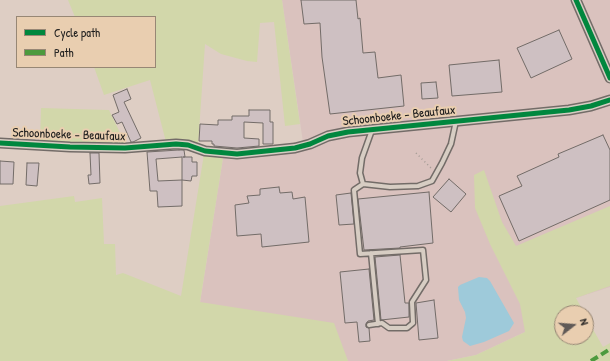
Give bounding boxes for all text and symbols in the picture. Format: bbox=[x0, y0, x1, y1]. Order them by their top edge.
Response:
legend bbox=[16, 16, 156, 68]
text: Cycle path bbox=[54, 24, 100, 41]
text: Path bbox=[54, 44, 74, 61]
street label: Schoonboeke - Beaufaux bbox=[342, 102, 456, 130]
street label: Schoonboeke - Beaufaux bbox=[12, 125, 126, 145]
north arrow bbox=[554, 305, 594, 345]
text: N bbox=[577, 317, 592, 327]

